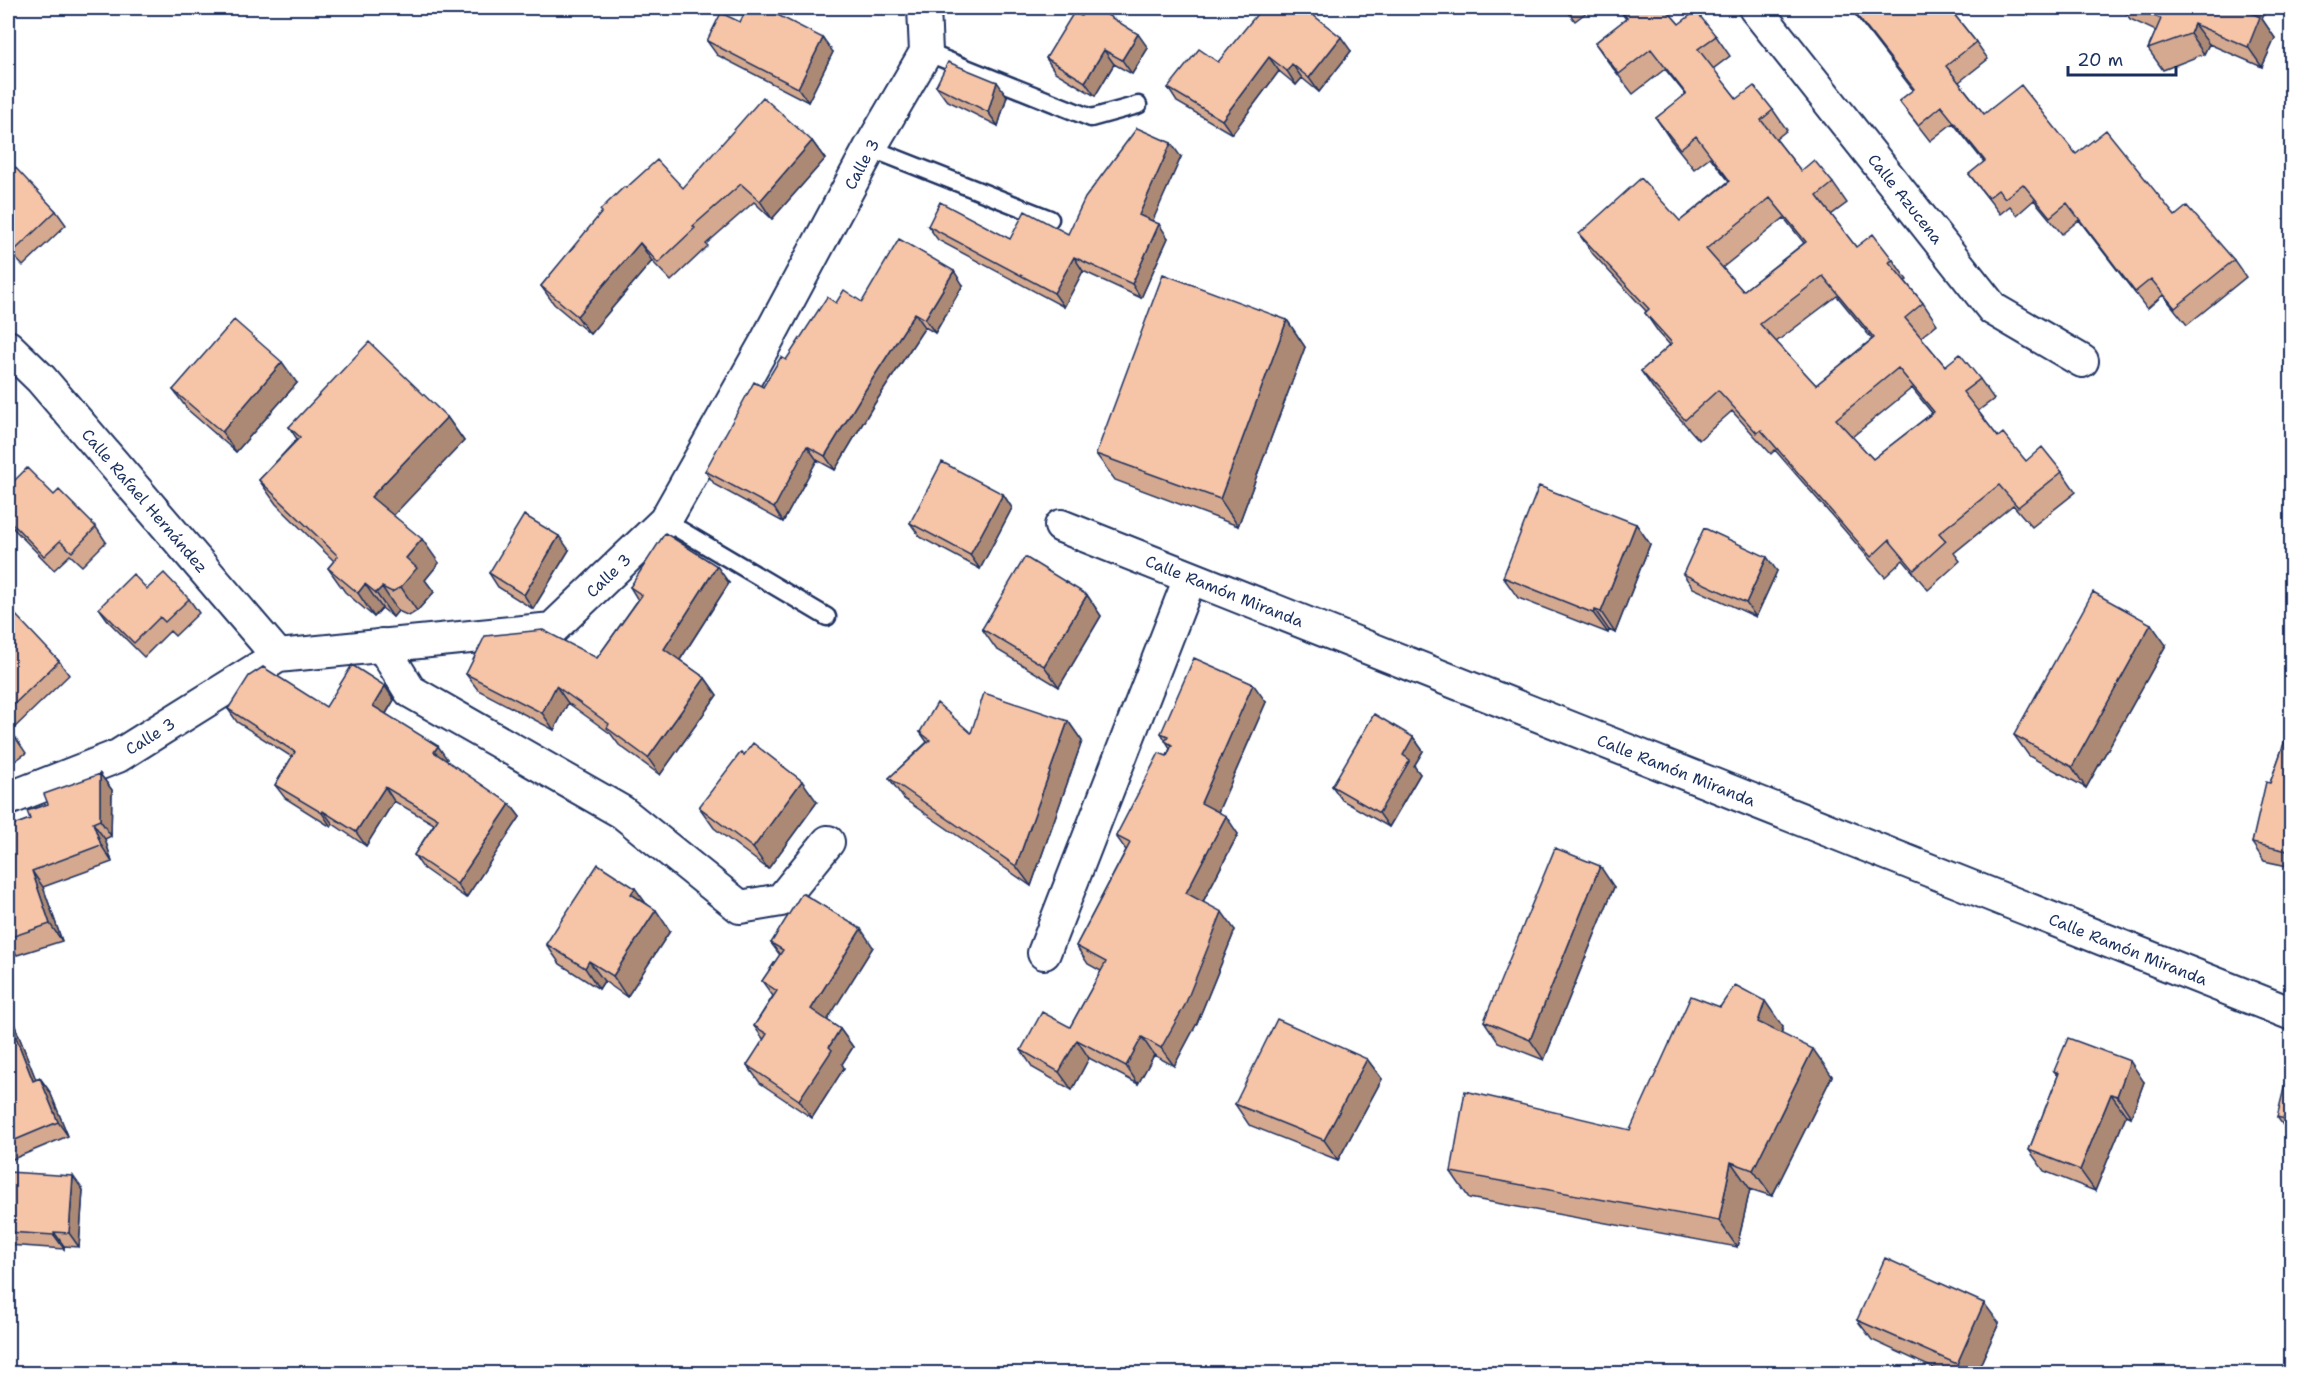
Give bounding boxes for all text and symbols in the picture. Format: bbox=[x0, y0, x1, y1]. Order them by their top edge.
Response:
scale bar bbox=[2068, 39, 2176, 77]
text: 20 m bbox=[2077, 48, 2123, 72]
street label: Calle 3 bbox=[839, 135, 884, 193]
street label: Calle Azucena bbox=[1864, 149, 1948, 248]
street label: Calle Rafael Hernández bbox=[77, 424, 213, 577]
street label: Calle 3 bbox=[581, 549, 635, 602]
street label: Calle Ramón Miranda bbox=[1142, 550, 1307, 632]
street label: Calle 3 bbox=[121, 713, 179, 759]
street label: Calle Ramón Miranda bbox=[1594, 729, 1759, 811]
street label: Calle Ramón Miranda bbox=[2046, 908, 2211, 990]

